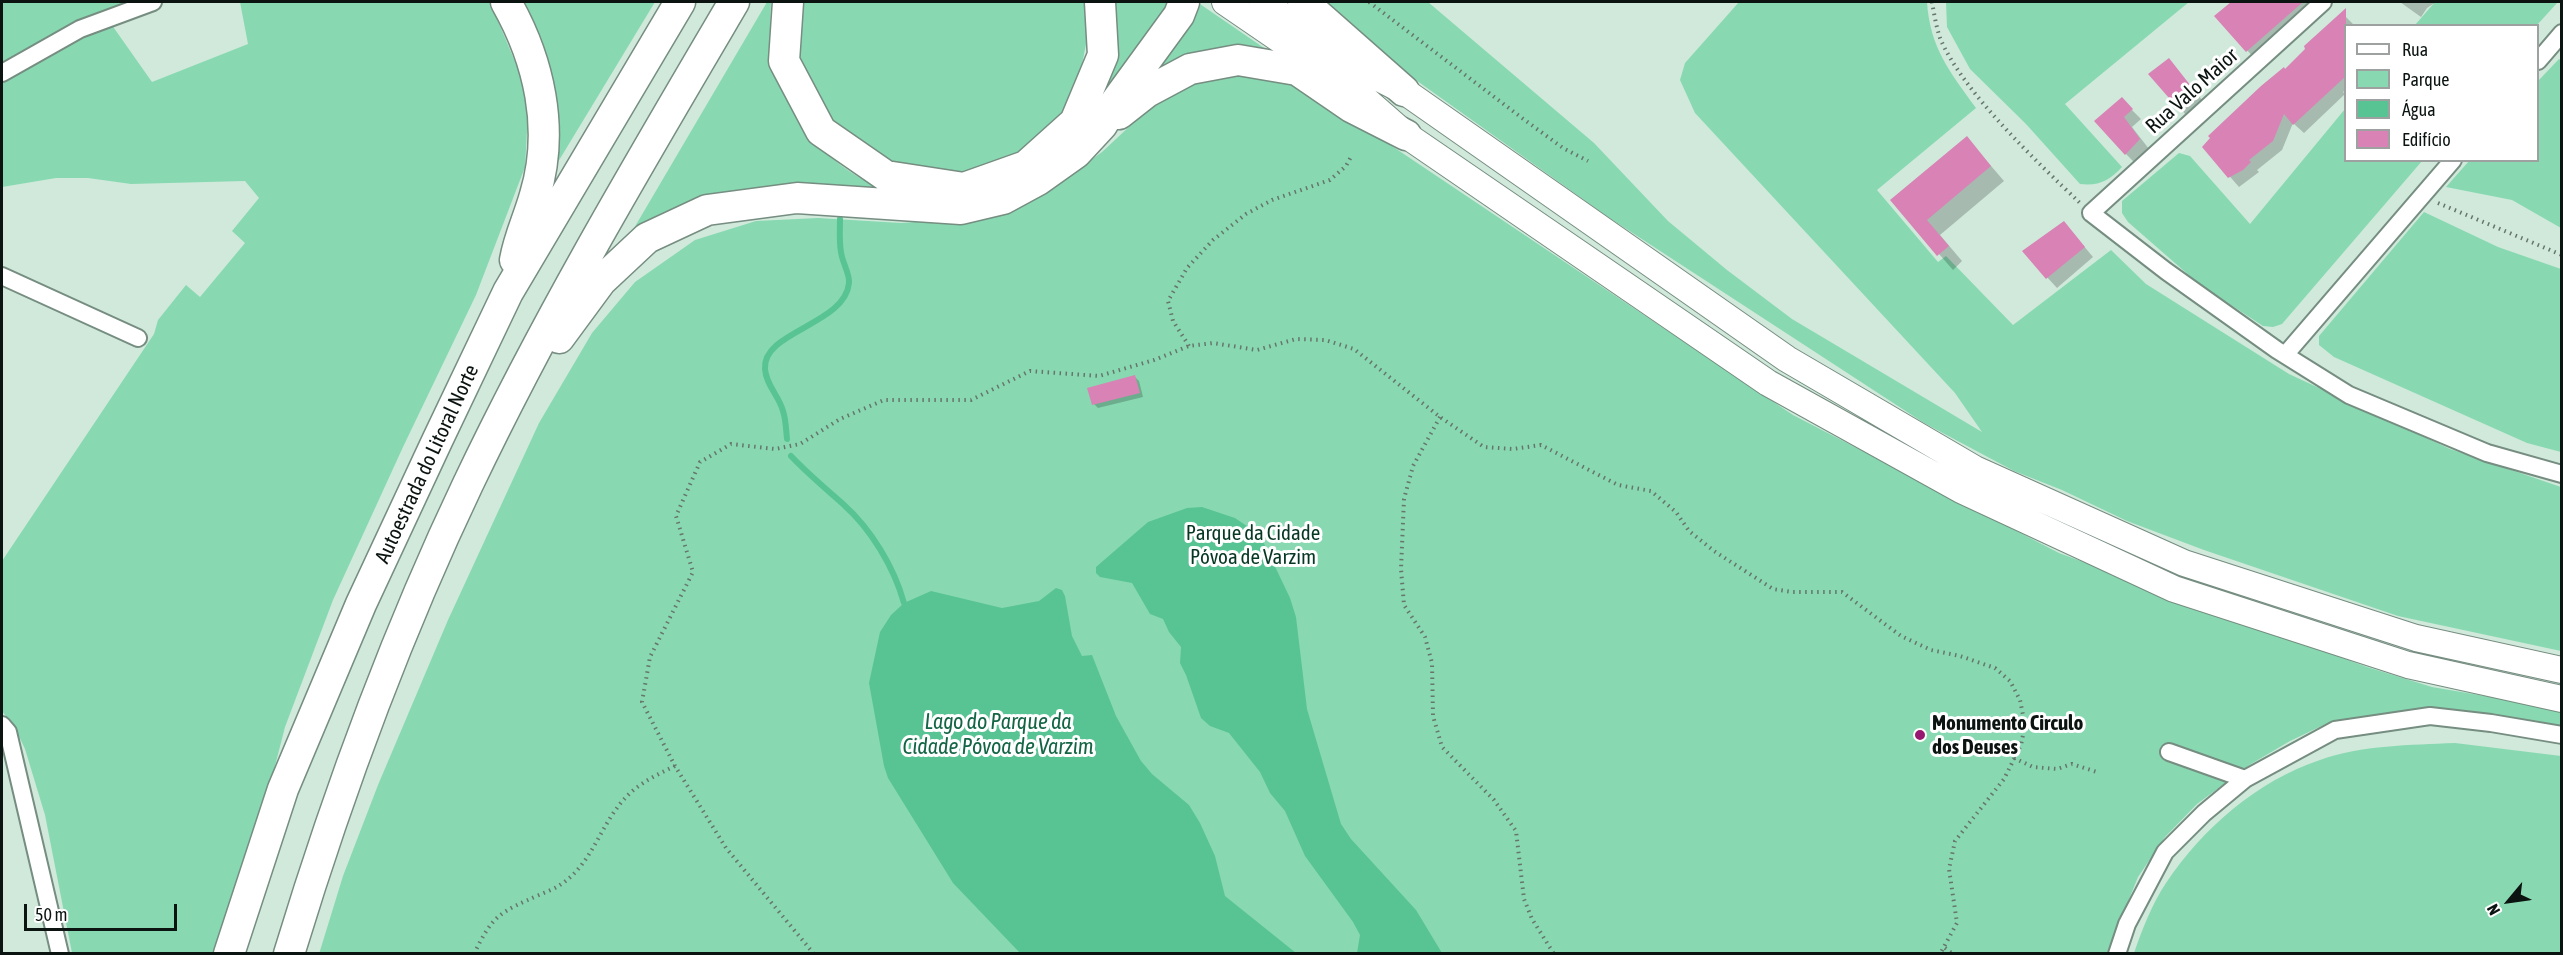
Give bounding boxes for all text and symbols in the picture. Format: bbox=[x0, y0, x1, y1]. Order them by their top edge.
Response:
legend bbox=[2344, 24, 2539, 162]
text: Rua bbox=[2402, 39, 2428, 60]
street label: Rua Valo Maior bbox=[2141, 43, 2243, 139]
text: Parque bbox=[2402, 69, 2450, 90]
text: Água bbox=[2402, 99, 2436, 120]
text: Edifício bbox=[2402, 129, 2451, 150]
street label: Autoestrada do Litoral Norte bbox=[370, 361, 484, 567]
park label: Parque da Cidade Póvoa de Varzim bbox=[1186, 520, 1320, 570]
water label: Lago do Parque da Cidade Póvoa de Varzim bbox=[902, 709, 1094, 760]
place label: Monumento Circulo dos Deuses bbox=[1932, 710, 2083, 760]
marker: Monumento Circulo dos Deuses bbox=[1913, 728, 1927, 742]
north arrow bbox=[2479, 871, 2539, 931]
scale bar bbox=[27, 892, 180, 930]
text: N bbox=[2483, 901, 2503, 918]
text: 50 m bbox=[35, 904, 67, 925]

